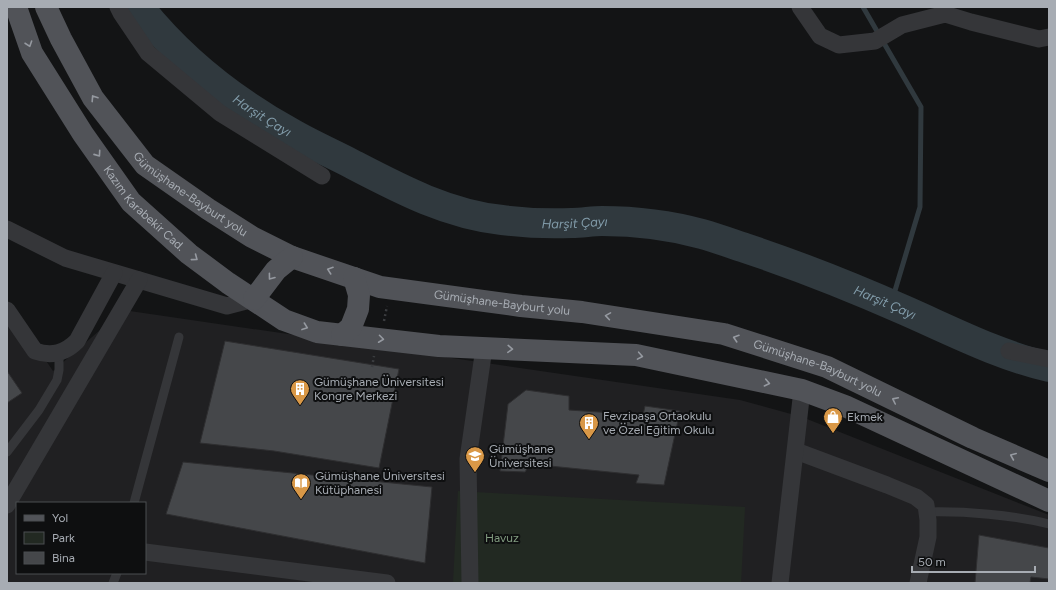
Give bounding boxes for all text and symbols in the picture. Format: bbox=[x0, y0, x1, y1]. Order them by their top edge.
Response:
one-way arrow bbox=[24, 40, 32, 47]
water label: Harşit Çayı bbox=[230, 92, 294, 140]
one-way arrow bbox=[91, 95, 98, 102]
street label: Gümüşhane-Bayburt yolu bbox=[130, 149, 250, 239]
one-way arrow bbox=[93, 150, 101, 157]
street label: Kazım Karabekir Cad. bbox=[101, 163, 187, 254]
water label: Harşit Çayı bbox=[541, 214, 608, 231]
one-way arrow bbox=[191, 254, 198, 261]
one-way arrow bbox=[326, 266, 333, 275]
one-way arrow bbox=[269, 272, 276, 279]
water label: Harşit Çayı bbox=[852, 283, 918, 322]
street label: Gümüşhane-Bayburt yolu bbox=[433, 287, 571, 318]
one-way arrow bbox=[604, 312, 611, 321]
one-way arrow bbox=[301, 323, 308, 331]
one-way arrow bbox=[732, 334, 739, 343]
one-way arrow bbox=[378, 335, 384, 344]
street label: Gümüşhane-Bayburt yolu bbox=[752, 337, 884, 400]
one-way arrow bbox=[507, 345, 513, 354]
one-way arrow bbox=[637, 352, 643, 360]
place label: Gümüşhane Üniversitesi Kongre Merkezi bbox=[314, 375, 444, 403]
building icon: Gümüşhane Üniversitesi Kongre Merkezi bbox=[289, 378, 311, 406]
one-way arrow bbox=[764, 378, 770, 387]
one-way arrow bbox=[892, 398, 900, 405]
shop icon: Ekmek bbox=[822, 406, 844, 434]
place label: Fevzipaşa Ortaokulu ve Özel Eğitim Okulu bbox=[603, 409, 715, 437]
place label: Ekmek bbox=[847, 410, 883, 424]
building icon: Fevzipaşa Ortaokulu ve Özel Eğitim Okulu bbox=[578, 412, 600, 440]
place label: Gümüşhane Üniversitesi bbox=[489, 442, 554, 470]
school or university icon: Gümüşhane Üniversitesi bbox=[464, 445, 486, 473]
one-way arrow bbox=[1010, 452, 1017, 460]
place label: Gümüşhane Üniversitesi Kütüphanesi bbox=[315, 469, 445, 497]
library icon: Gümüşhane Üniversitesi Kütüphanesi bbox=[290, 472, 312, 500]
legend bbox=[16, 502, 146, 574]
text: Yol bbox=[52, 511, 68, 525]
text: Park bbox=[52, 531, 75, 545]
park label: Havuz bbox=[485, 531, 519, 545]
scale bar bbox=[912, 548, 1035, 574]
text: Bina bbox=[52, 551, 75, 565]
text: 50 m bbox=[918, 555, 946, 569]

